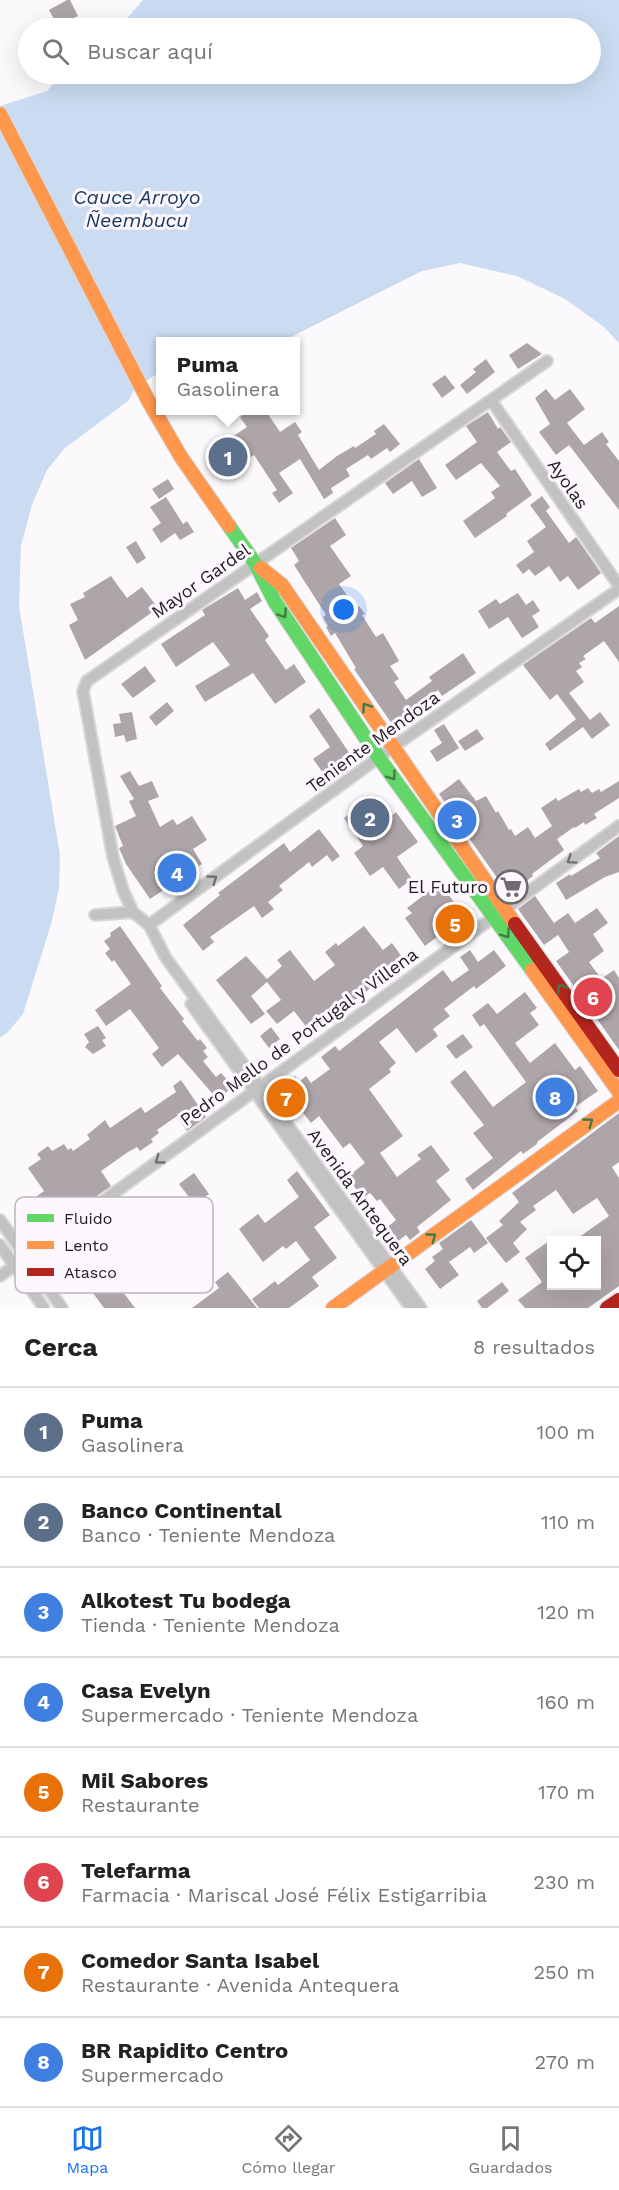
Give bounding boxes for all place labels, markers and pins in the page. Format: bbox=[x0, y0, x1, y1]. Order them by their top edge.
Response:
pin: 1 bbox=[208, 434, 248, 480]
pin: 2 bbox=[350, 796, 389, 840]
pin: 3 bbox=[438, 798, 476, 842]
pin: 4 bbox=[158, 850, 196, 896]
supermarket icon: El Futuro bbox=[493, 869, 529, 905]
place label: El Futuro bbox=[408, 876, 488, 897]
pin: 5 bbox=[436, 902, 474, 946]
pin: 6 bbox=[574, 974, 612, 1020]
pin: 8 bbox=[536, 1074, 574, 1120]
pin: 7 bbox=[266, 1076, 306, 1120]

